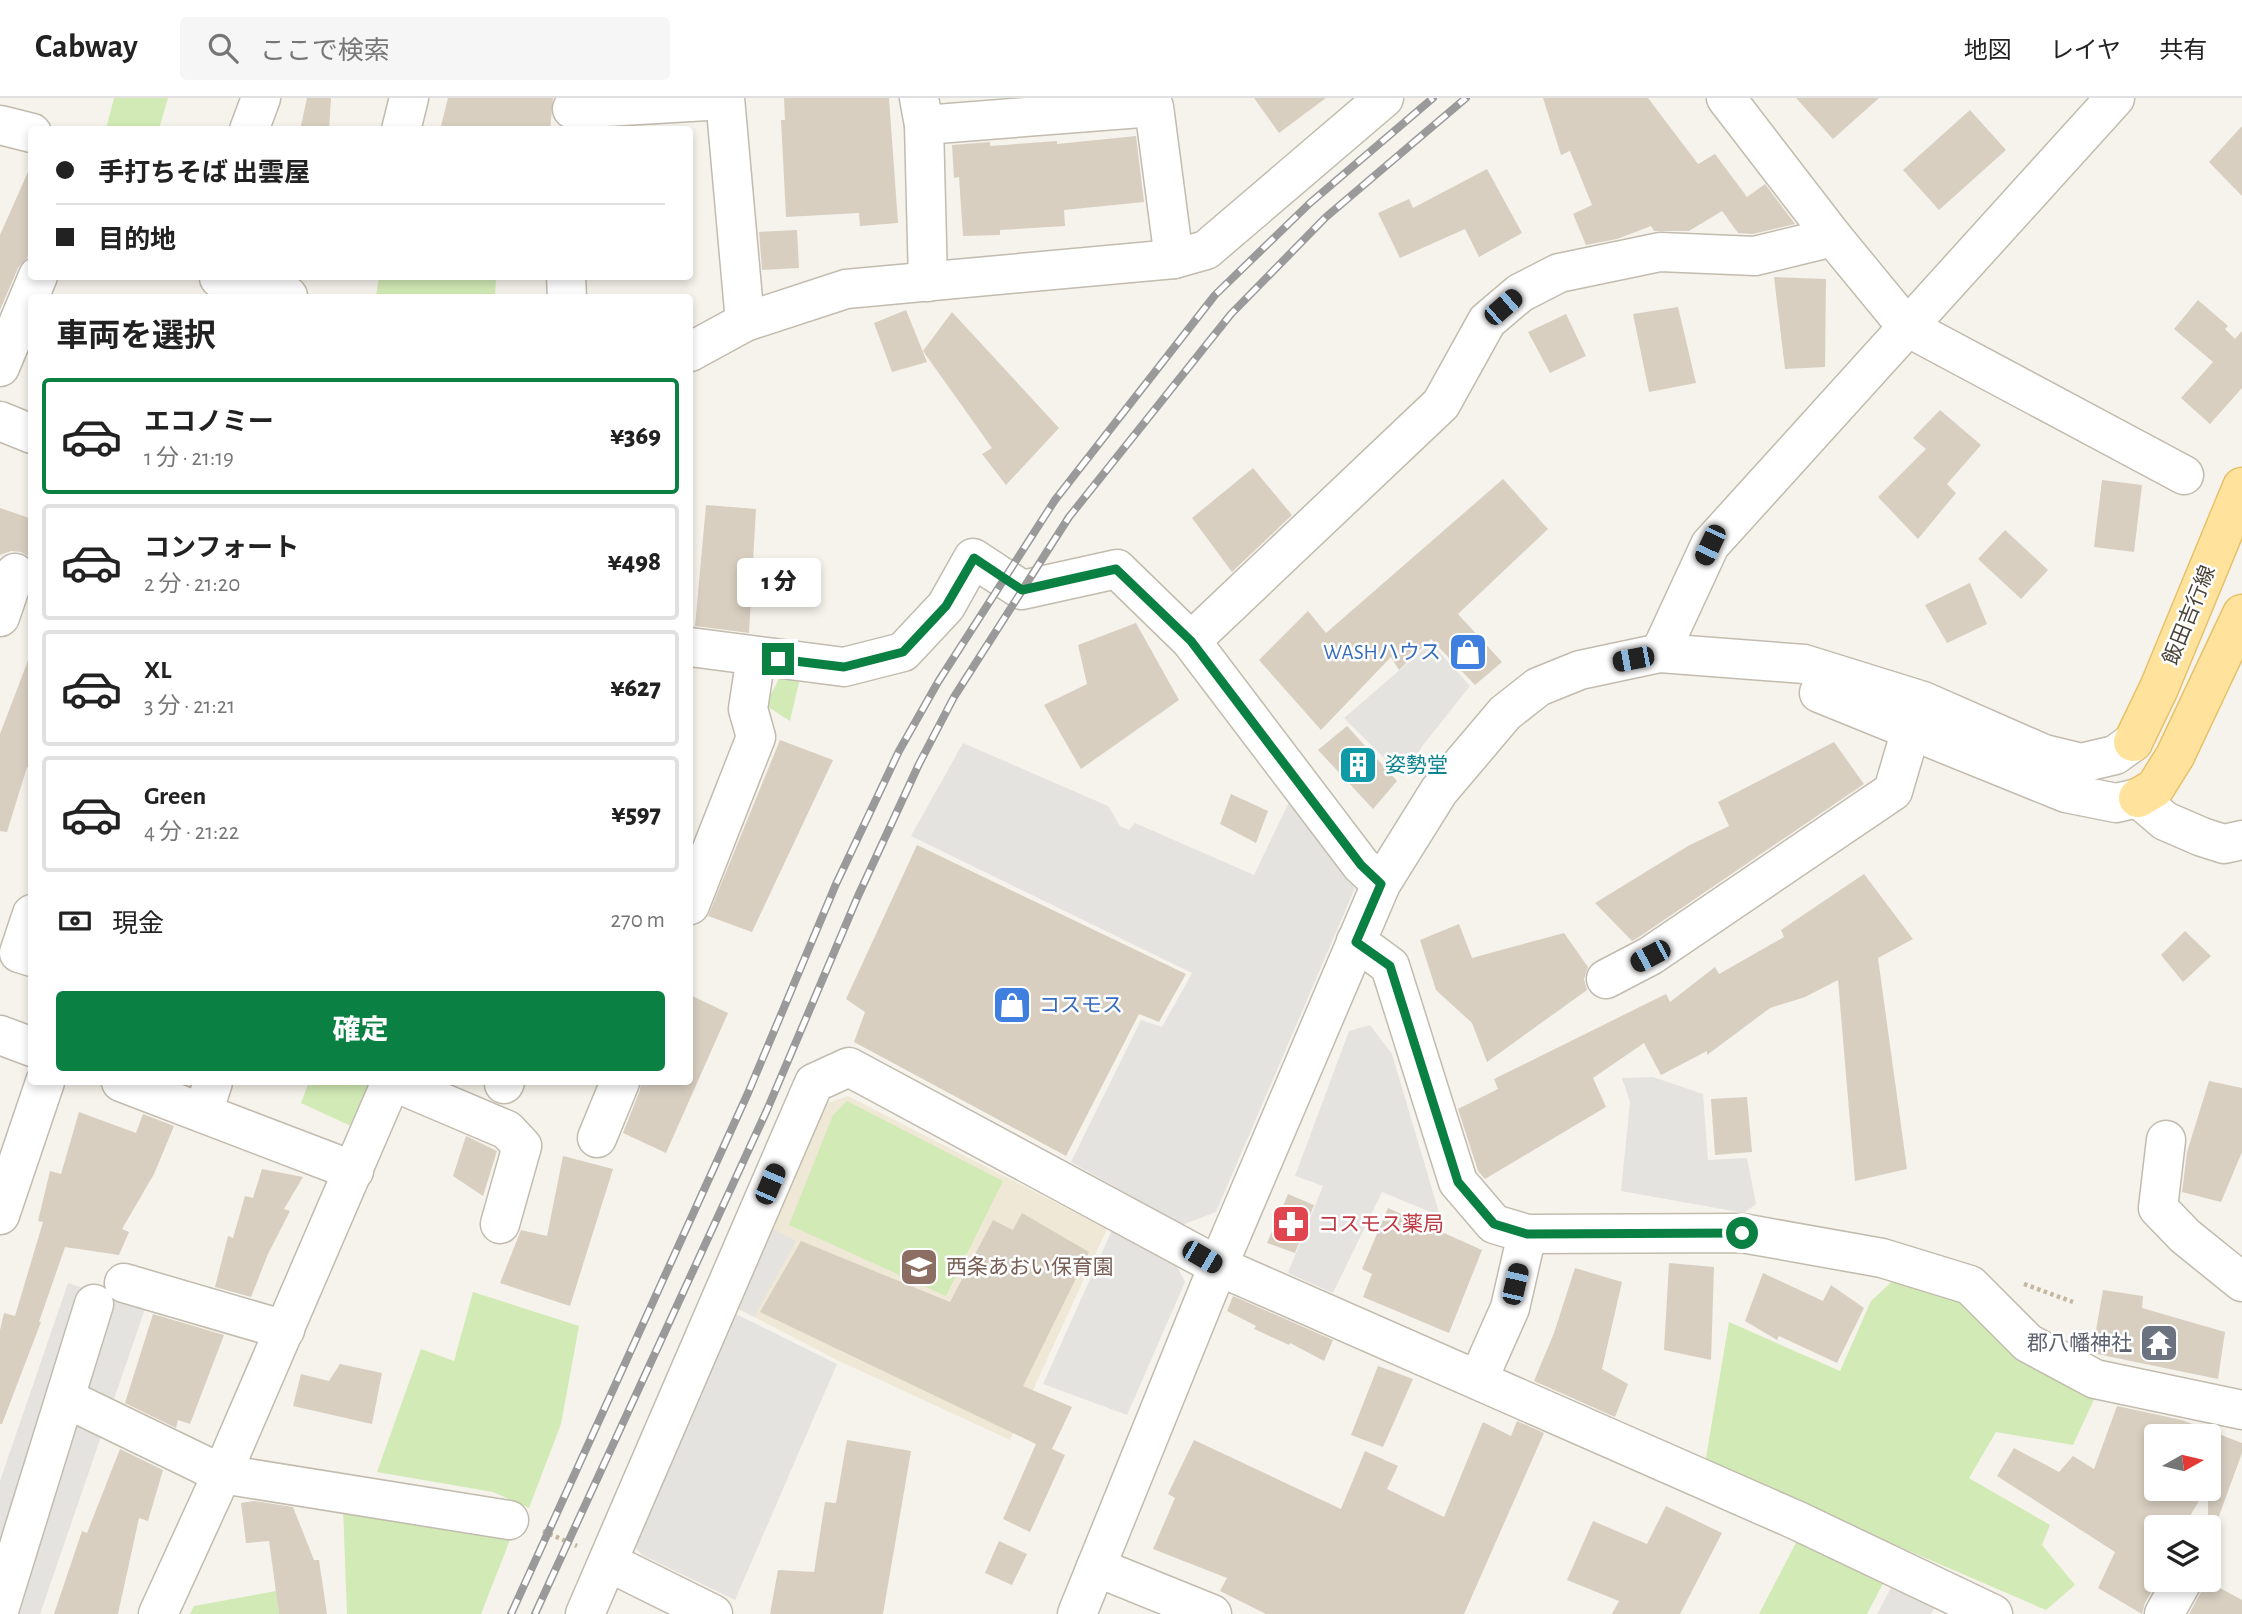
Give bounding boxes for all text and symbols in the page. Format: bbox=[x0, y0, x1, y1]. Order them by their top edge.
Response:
search box bbox=[180, 17, 670, 80]
icon: search bbox=[204, 29, 242, 67]
text: Cabway bbox=[35, 31, 138, 64]
text: ここで検索 bbox=[260, 38, 390, 64]
text: 地図 bbox=[1964, 39, 2012, 63]
text: レイヤ bbox=[2050, 39, 2121, 63]
text: 共有 bbox=[2159, 39, 2207, 63]
text: 手打ちそば 出雲屋 bbox=[98, 160, 310, 186]
text: 目的地 bbox=[98, 227, 176, 253]
car bbox=[1481, 285, 1526, 329]
text: 車両を選択 bbox=[56, 320, 216, 352]
icon: car bbox=[60, 405, 123, 468]
text: エコノミー bbox=[144, 409, 274, 435]
text: ¥369 bbox=[610, 423, 661, 449]
text: 1 分 · 21:19 bbox=[144, 447, 234, 470]
car bbox=[1692, 522, 1729, 568]
icon: car bbox=[60, 531, 123, 594]
text: コンフォート bbox=[144, 535, 299, 561]
text: ¥498 bbox=[608, 549, 661, 575]
callout: 1 分 bbox=[736, 558, 820, 606]
street label: 飯田吉行線 bbox=[2159, 562, 2219, 668]
text: 1 分 bbox=[762, 571, 796, 594]
text: 2 分 · 21:20 bbox=[144, 573, 240, 596]
shop icon: WASHハウス bbox=[1447, 631, 1489, 673]
place label: WASHハウス bbox=[1323, 642, 1441, 663]
route end bbox=[762, 643, 794, 675]
car bbox=[1611, 645, 1656, 673]
icon: car bbox=[60, 657, 123, 720]
text: XL bbox=[144, 657, 171, 683]
text: ¥627 bbox=[610, 675, 661, 701]
text: 3 分 · 21:21 bbox=[144, 695, 235, 718]
building icon: 姿勢堂 bbox=[1337, 744, 1379, 786]
place label: 姿勢堂 bbox=[1385, 754, 1448, 776]
icon: car bbox=[60, 783, 123, 846]
text: Green bbox=[144, 783, 206, 809]
text: ¥597 bbox=[611, 801, 661, 827]
text: 4 分 · 21:22 bbox=[144, 821, 239, 844]
icon: cash bbox=[56, 902, 94, 940]
text: 270 m bbox=[611, 909, 665, 932]
text: 現金 bbox=[112, 911, 164, 937]
car bbox=[1627, 937, 1674, 975]
shop icon: コスモス bbox=[991, 984, 1033, 1026]
button: 確定 bbox=[56, 991, 665, 1071]
place label: コスモス bbox=[1039, 995, 1123, 1016]
car bbox=[753, 1161, 788, 1207]
pharmacy icon: コスモス薬局 bbox=[1270, 1203, 1312, 1245]
place label: コスモス薬局 bbox=[1318, 1213, 1444, 1235]
route start bbox=[1726, 1217, 1758, 1249]
car bbox=[1179, 1237, 1226, 1277]
school or university icon: 西条あおい保育園 bbox=[898, 1246, 940, 1288]
place label: 西条あおい保育園 bbox=[946, 1256, 1114, 1278]
car bbox=[1501, 1261, 1530, 1307]
temple icon: 郡八幡神社 bbox=[2138, 1322, 2180, 1364]
place label: 郡八幡神社 bbox=[2027, 1332, 2132, 1354]
north arrow bbox=[2144, 1424, 2221, 1502]
map controls bbox=[2144, 1424, 2221, 1592]
button: layers bbox=[2144, 1515, 2221, 1592]

